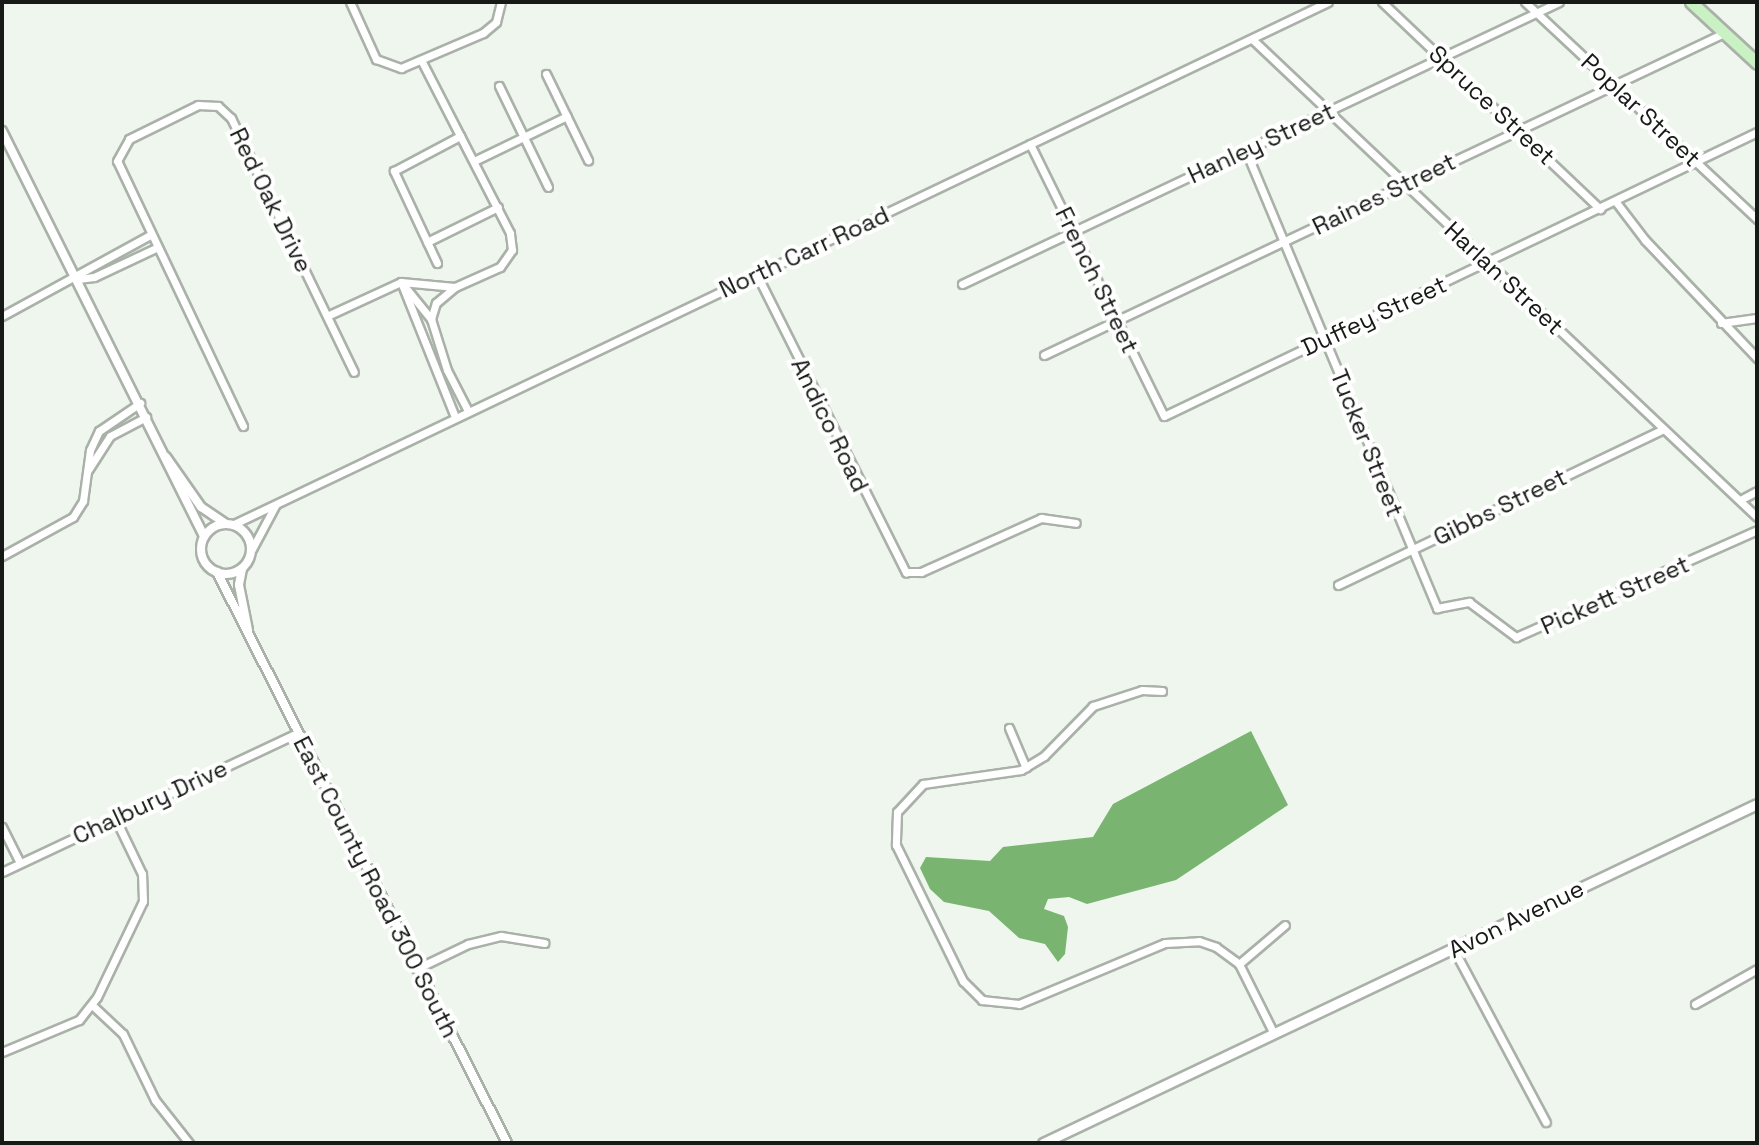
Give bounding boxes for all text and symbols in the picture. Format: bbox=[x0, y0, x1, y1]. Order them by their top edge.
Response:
street label: Spruce Street bbox=[1423, 39, 1561, 171]
street label: Poplar Street bbox=[1575, 47, 1707, 173]
street label: Hanley Street bbox=[1183, 96, 1339, 190]
street label: Red Oak Drive bbox=[224, 123, 318, 277]
street label: Raines Street bbox=[1308, 147, 1460, 241]
street label: North Carr Road bbox=[714, 200, 894, 304]
street label: French Street bbox=[1049, 202, 1145, 358]
street label: Harlan Street bbox=[1438, 215, 1570, 341]
street label: Duffey Street bbox=[1297, 270, 1451, 362]
street label: Andico Road bbox=[785, 353, 875, 497]
street label: Tucker Street bbox=[1324, 365, 1410, 521]
street label: Gibbs Street bbox=[1429, 462, 1571, 552]
street label: Pickett Street bbox=[1536, 549, 1694, 641]
street label: East County Road 300 South bbox=[287, 731, 465, 1043]
street label: Chalbury Drive bbox=[68, 754, 232, 850]
street label: Avon Avenue bbox=[1443, 874, 1589, 964]

